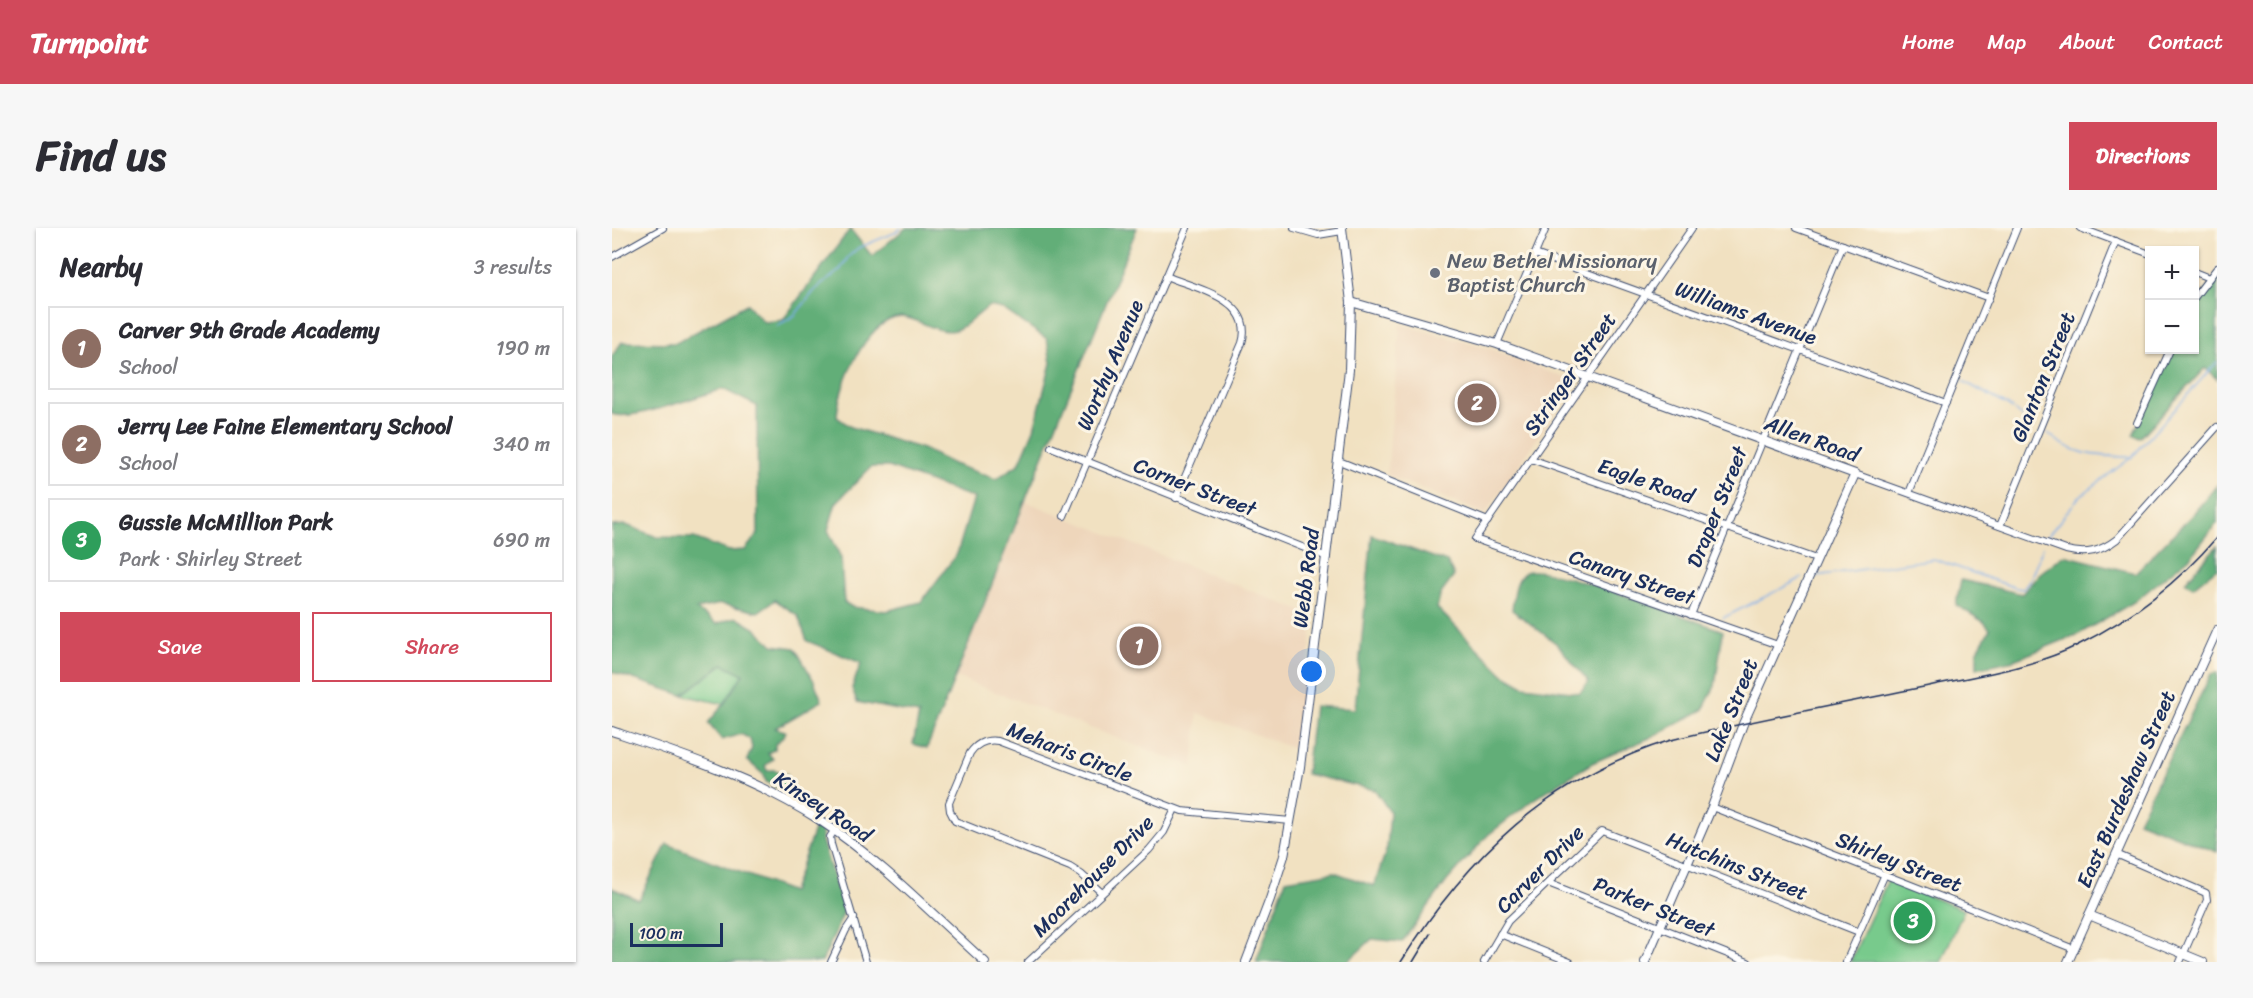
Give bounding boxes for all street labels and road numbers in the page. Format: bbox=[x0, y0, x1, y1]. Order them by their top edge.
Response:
street label: Williams Avenue bbox=[1670, 270, 1822, 356]
street label: Worthy Avenue bbox=[1065, 294, 1155, 436]
street label: Stringer Street bbox=[1513, 304, 1627, 444]
street label: Glanton Street bbox=[2000, 306, 2086, 448]
street label: Allen Road bbox=[1758, 404, 1867, 474]
street label: Draper Street bbox=[1675, 439, 1759, 573]
street label: Corner Street bbox=[1128, 446, 1263, 528]
street label: Eagle Road bbox=[1593, 447, 1701, 516]
street label: Webb Road bbox=[1281, 524, 1331, 630]
street label: Canary Street bbox=[1564, 538, 1702, 617]
street label: Lake Street bbox=[1693, 652, 1769, 768]
street label: East Burdeshaw Street bbox=[2065, 684, 2187, 894]
street label: Meharis Circle bbox=[1001, 710, 1139, 794]
street label: Kinsey Road bbox=[766, 761, 882, 854]
street label: Moorehouse Drive bbox=[1022, 805, 1164, 947]
street label: Carver Drive bbox=[1486, 815, 1594, 923]
street label: Hutchins Street bbox=[1660, 820, 1814, 912]
street label: Shirley Street bbox=[1830, 820, 1968, 904]
street label: Parker Street bbox=[1587, 865, 1722, 949]

